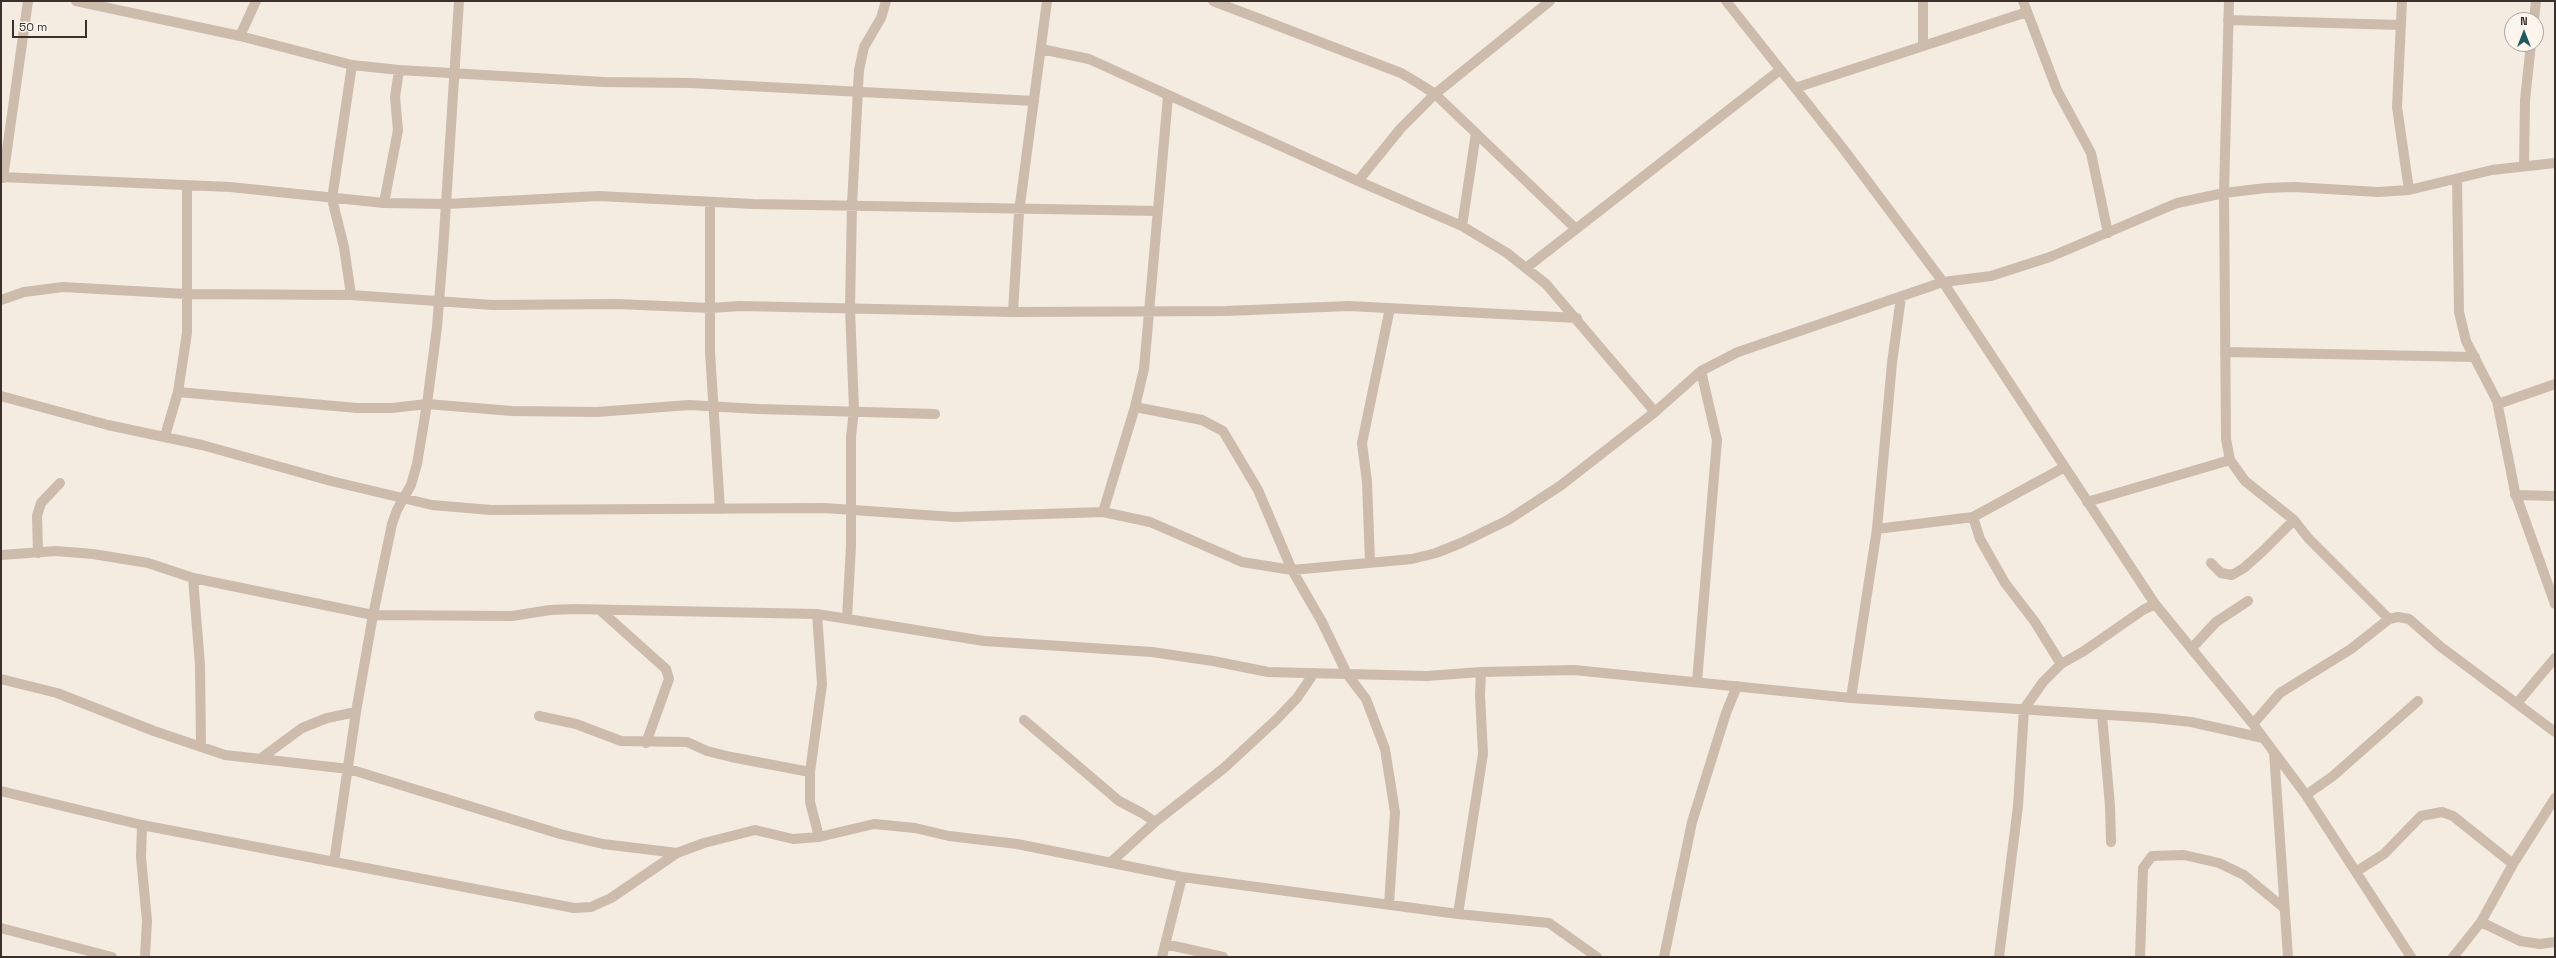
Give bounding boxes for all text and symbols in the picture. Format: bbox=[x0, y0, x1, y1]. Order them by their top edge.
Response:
scale bar bbox=[14, 12, 89, 38]
north arrow bbox=[2504, 12, 2544, 52]
text: N bbox=[2520, 14, 2528, 28]
text: 50 m bbox=[19, 19, 47, 35]

